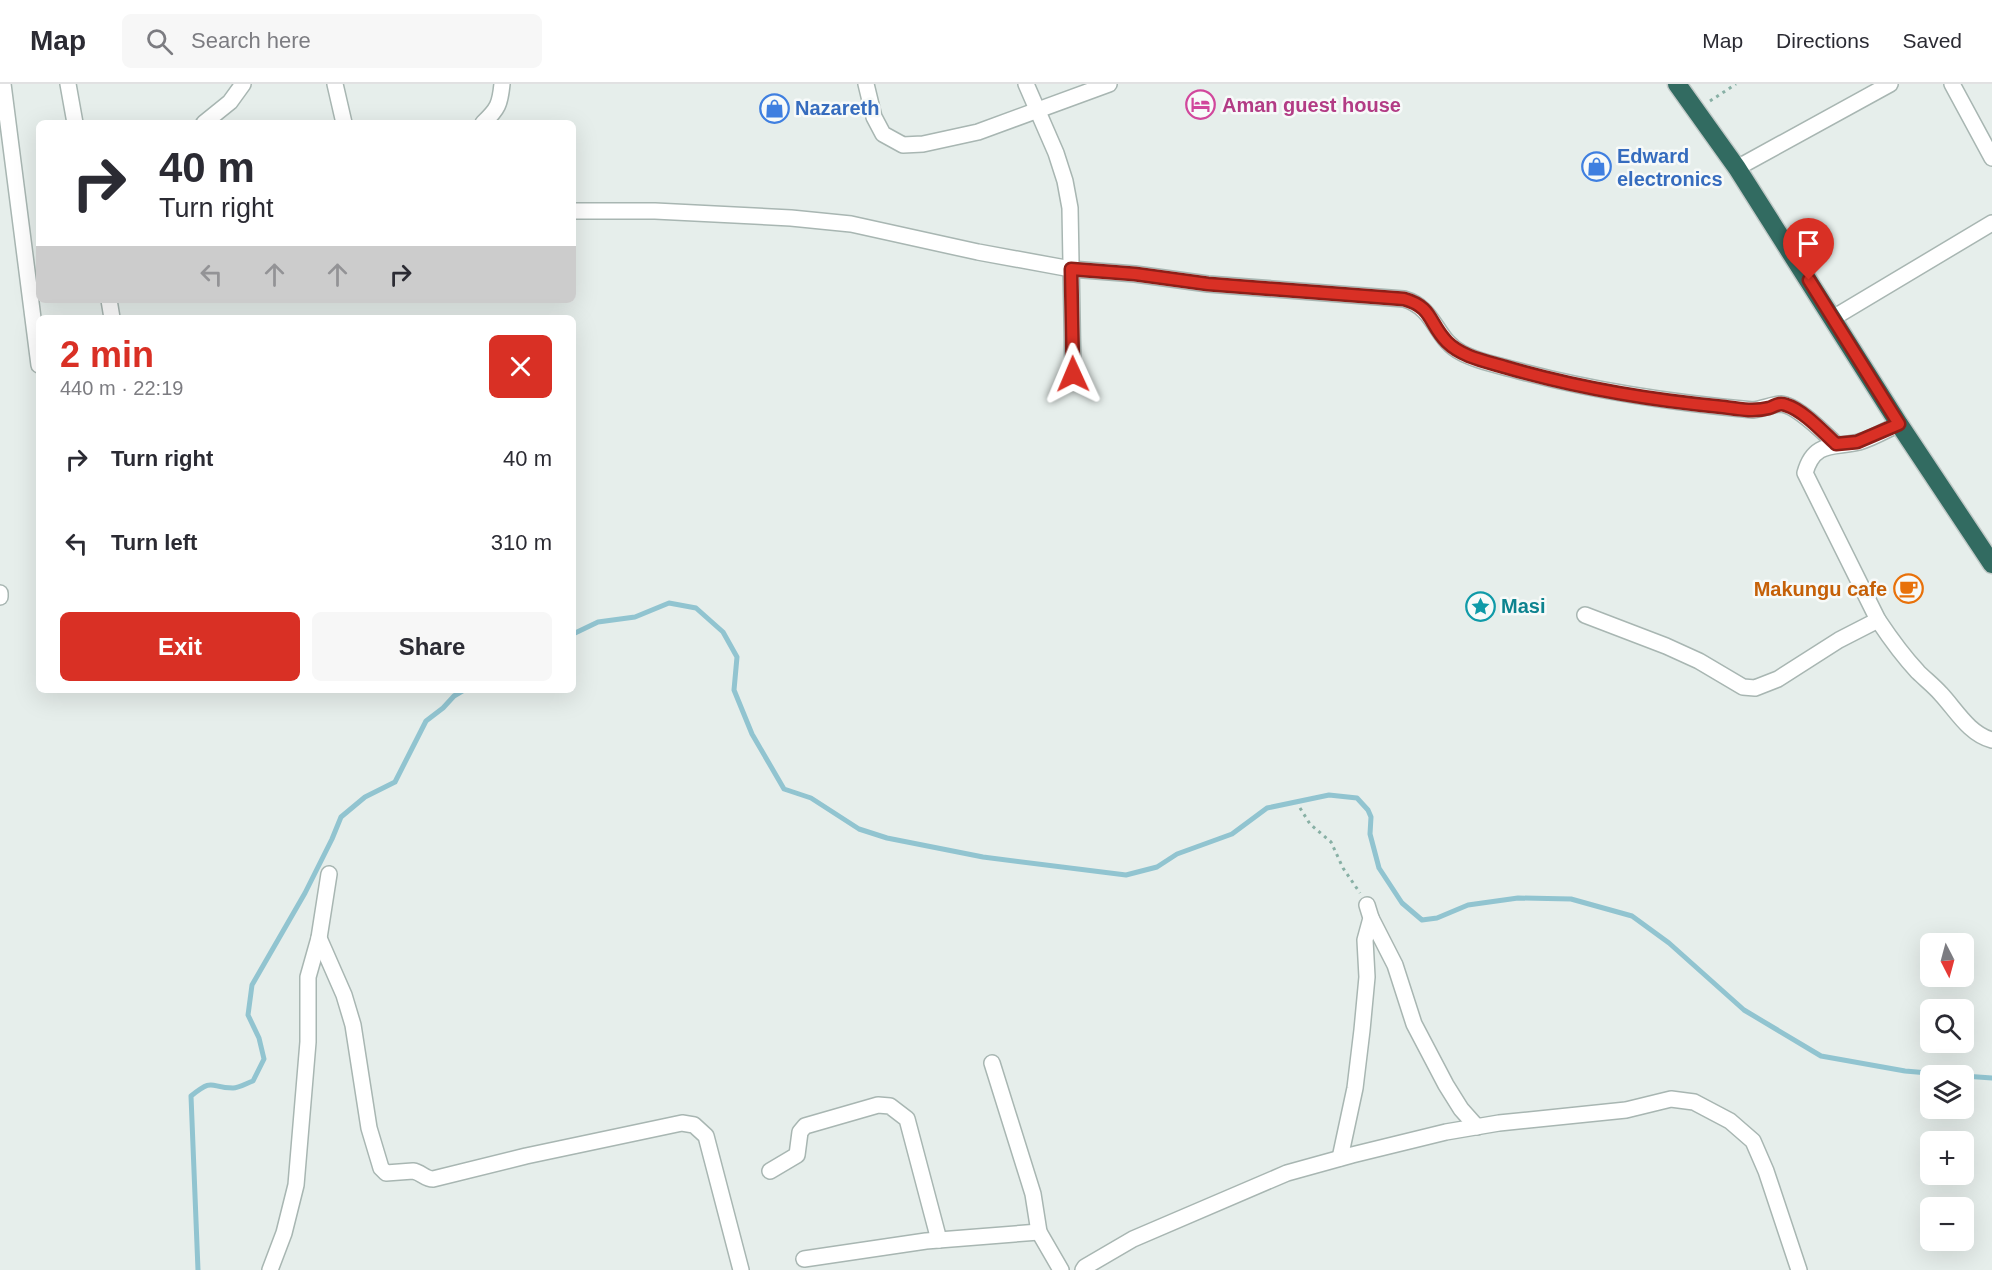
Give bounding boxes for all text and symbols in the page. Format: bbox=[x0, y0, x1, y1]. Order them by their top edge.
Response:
search box bbox=[122, 14, 542, 68]
text: Map bbox=[30, 25, 86, 56]
icon: search bbox=[143, 25, 176, 58]
text: Search here bbox=[191, 28, 311, 53]
text: Map bbox=[1702, 29, 1743, 52]
text: Directions bbox=[1776, 29, 1869, 52]
text: Saved bbox=[1902, 29, 1962, 52]
hotel icon: Aman guest house bbox=[1185, 89, 1217, 121]
shop icon: Nazareth bbox=[758, 92, 790, 124]
place label: Aman guest house bbox=[1222, 94, 1401, 116]
place label: Nazareth bbox=[795, 97, 879, 119]
icon: right bbox=[60, 144, 138, 222]
text: 40 m bbox=[159, 144, 255, 191]
place label: Edward electronics bbox=[1617, 145, 1723, 190]
shop icon: Edward electronics bbox=[1580, 151, 1612, 183]
text: Turn right bbox=[159, 193, 274, 223]
pin bbox=[1783, 218, 1834, 280]
icon: arrive bbox=[1792, 227, 1825, 260]
icon: left bbox=[195, 258, 228, 291]
icon: ahead bbox=[258, 258, 291, 291]
icon: ahead bbox=[321, 258, 354, 291]
icon: right bbox=[384, 258, 417, 291]
text: 2 min bbox=[60, 334, 154, 375]
button: close bbox=[489, 335, 552, 398]
position arrow bbox=[1041, 342, 1105, 406]
text: 440 m · 22:19 bbox=[60, 377, 183, 399]
icon: right bbox=[60, 443, 93, 476]
text: Turn right bbox=[111, 446, 213, 471]
text: 40 m bbox=[503, 446, 552, 471]
icon: left bbox=[60, 527, 93, 560]
text: Turn left bbox=[111, 530, 197, 555]
text: 310 m bbox=[491, 530, 552, 555]
cafe icon: Makungu cafe bbox=[1892, 573, 1924, 605]
place label: Makungu cafe bbox=[1754, 578, 1887, 600]
place icon: Masi bbox=[1464, 590, 1496, 622]
place label: Masi bbox=[1501, 595, 1545, 617]
button: Exit bbox=[60, 612, 300, 681]
button: Share bbox=[312, 612, 552, 681]
north arrow bbox=[1920, 933, 1974, 987]
map controls bbox=[1920, 933, 1974, 1251]
button: search bbox=[1920, 999, 1974, 1053]
button: layers bbox=[1920, 1065, 1974, 1119]
button: + bbox=[1920, 1131, 1974, 1185]
button: − bbox=[1920, 1197, 1974, 1251]

